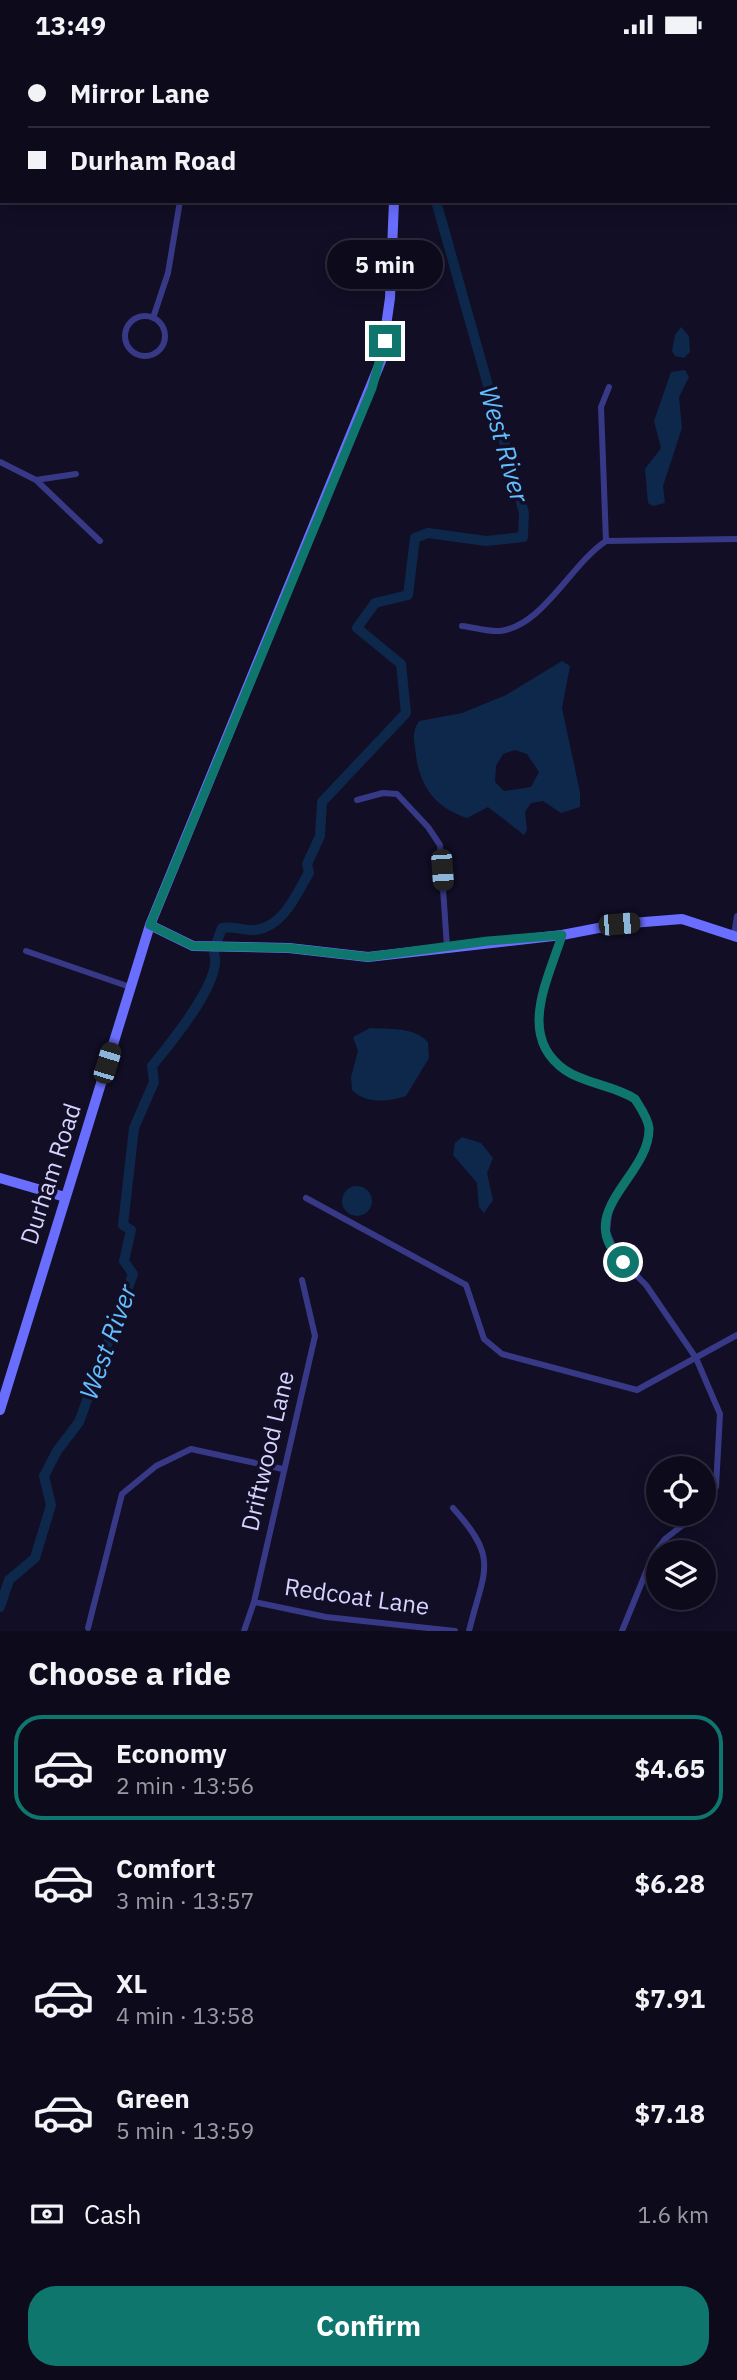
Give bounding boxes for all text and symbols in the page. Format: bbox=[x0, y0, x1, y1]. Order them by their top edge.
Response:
text: 13:49 bbox=[35, 8, 106, 42]
text: Mirror Lane bbox=[70, 76, 210, 110]
text: Durham Road bbox=[70, 143, 236, 177]
callout: 5 min bbox=[327, 239, 443, 289]
text: 5 min bbox=[355, 249, 415, 279]
route end bbox=[369, 325, 401, 357]
water label: West River bbox=[472, 381, 538, 507]
car bbox=[431, 848, 454, 892]
car bbox=[598, 912, 641, 936]
car bbox=[91, 1040, 124, 1086]
street label: Durham Road bbox=[12, 1099, 88, 1248]
route start bbox=[607, 1246, 639, 1278]
water label: West River bbox=[71, 1278, 144, 1404]
street label: Driftwood Lane bbox=[233, 1368, 301, 1534]
map controls bbox=[646, 1456, 716, 1610]
button: locate bbox=[646, 1456, 716, 1526]
button: layers bbox=[646, 1540, 716, 1610]
street label: Redcoat Lane bbox=[283, 1570, 432, 1622]
text: Choose a ride bbox=[28, 1652, 231, 1694]
icon: car bbox=[32, 1736, 95, 1799]
text: Economy bbox=[116, 1736, 227, 1770]
text: $4.65 bbox=[635, 1751, 705, 1785]
text: 2 min · 13:56 bbox=[116, 1770, 254, 1800]
icon: car bbox=[32, 1851, 95, 1914]
text: Comfort bbox=[116, 1851, 215, 1885]
text: $6.28 bbox=[635, 1866, 705, 1900]
text: 3 min · 13:57 bbox=[116, 1885, 254, 1915]
icon: car bbox=[32, 1966, 95, 2029]
text: XL bbox=[116, 1966, 147, 2000]
text: $7.91 bbox=[635, 1981, 705, 2015]
text: 4 min · 13:58 bbox=[116, 2000, 254, 2030]
icon: car bbox=[32, 2081, 95, 2144]
text: Green bbox=[116, 2081, 190, 2115]
text: $7.18 bbox=[635, 2096, 705, 2130]
text: 5 min · 13:59 bbox=[116, 2115, 254, 2145]
icon: cash bbox=[28, 2195, 66, 2233]
text: Cash bbox=[84, 2197, 141, 2231]
text: 1.6 km bbox=[638, 2199, 709, 2229]
button: Confirm bbox=[28, 2286, 709, 2366]

